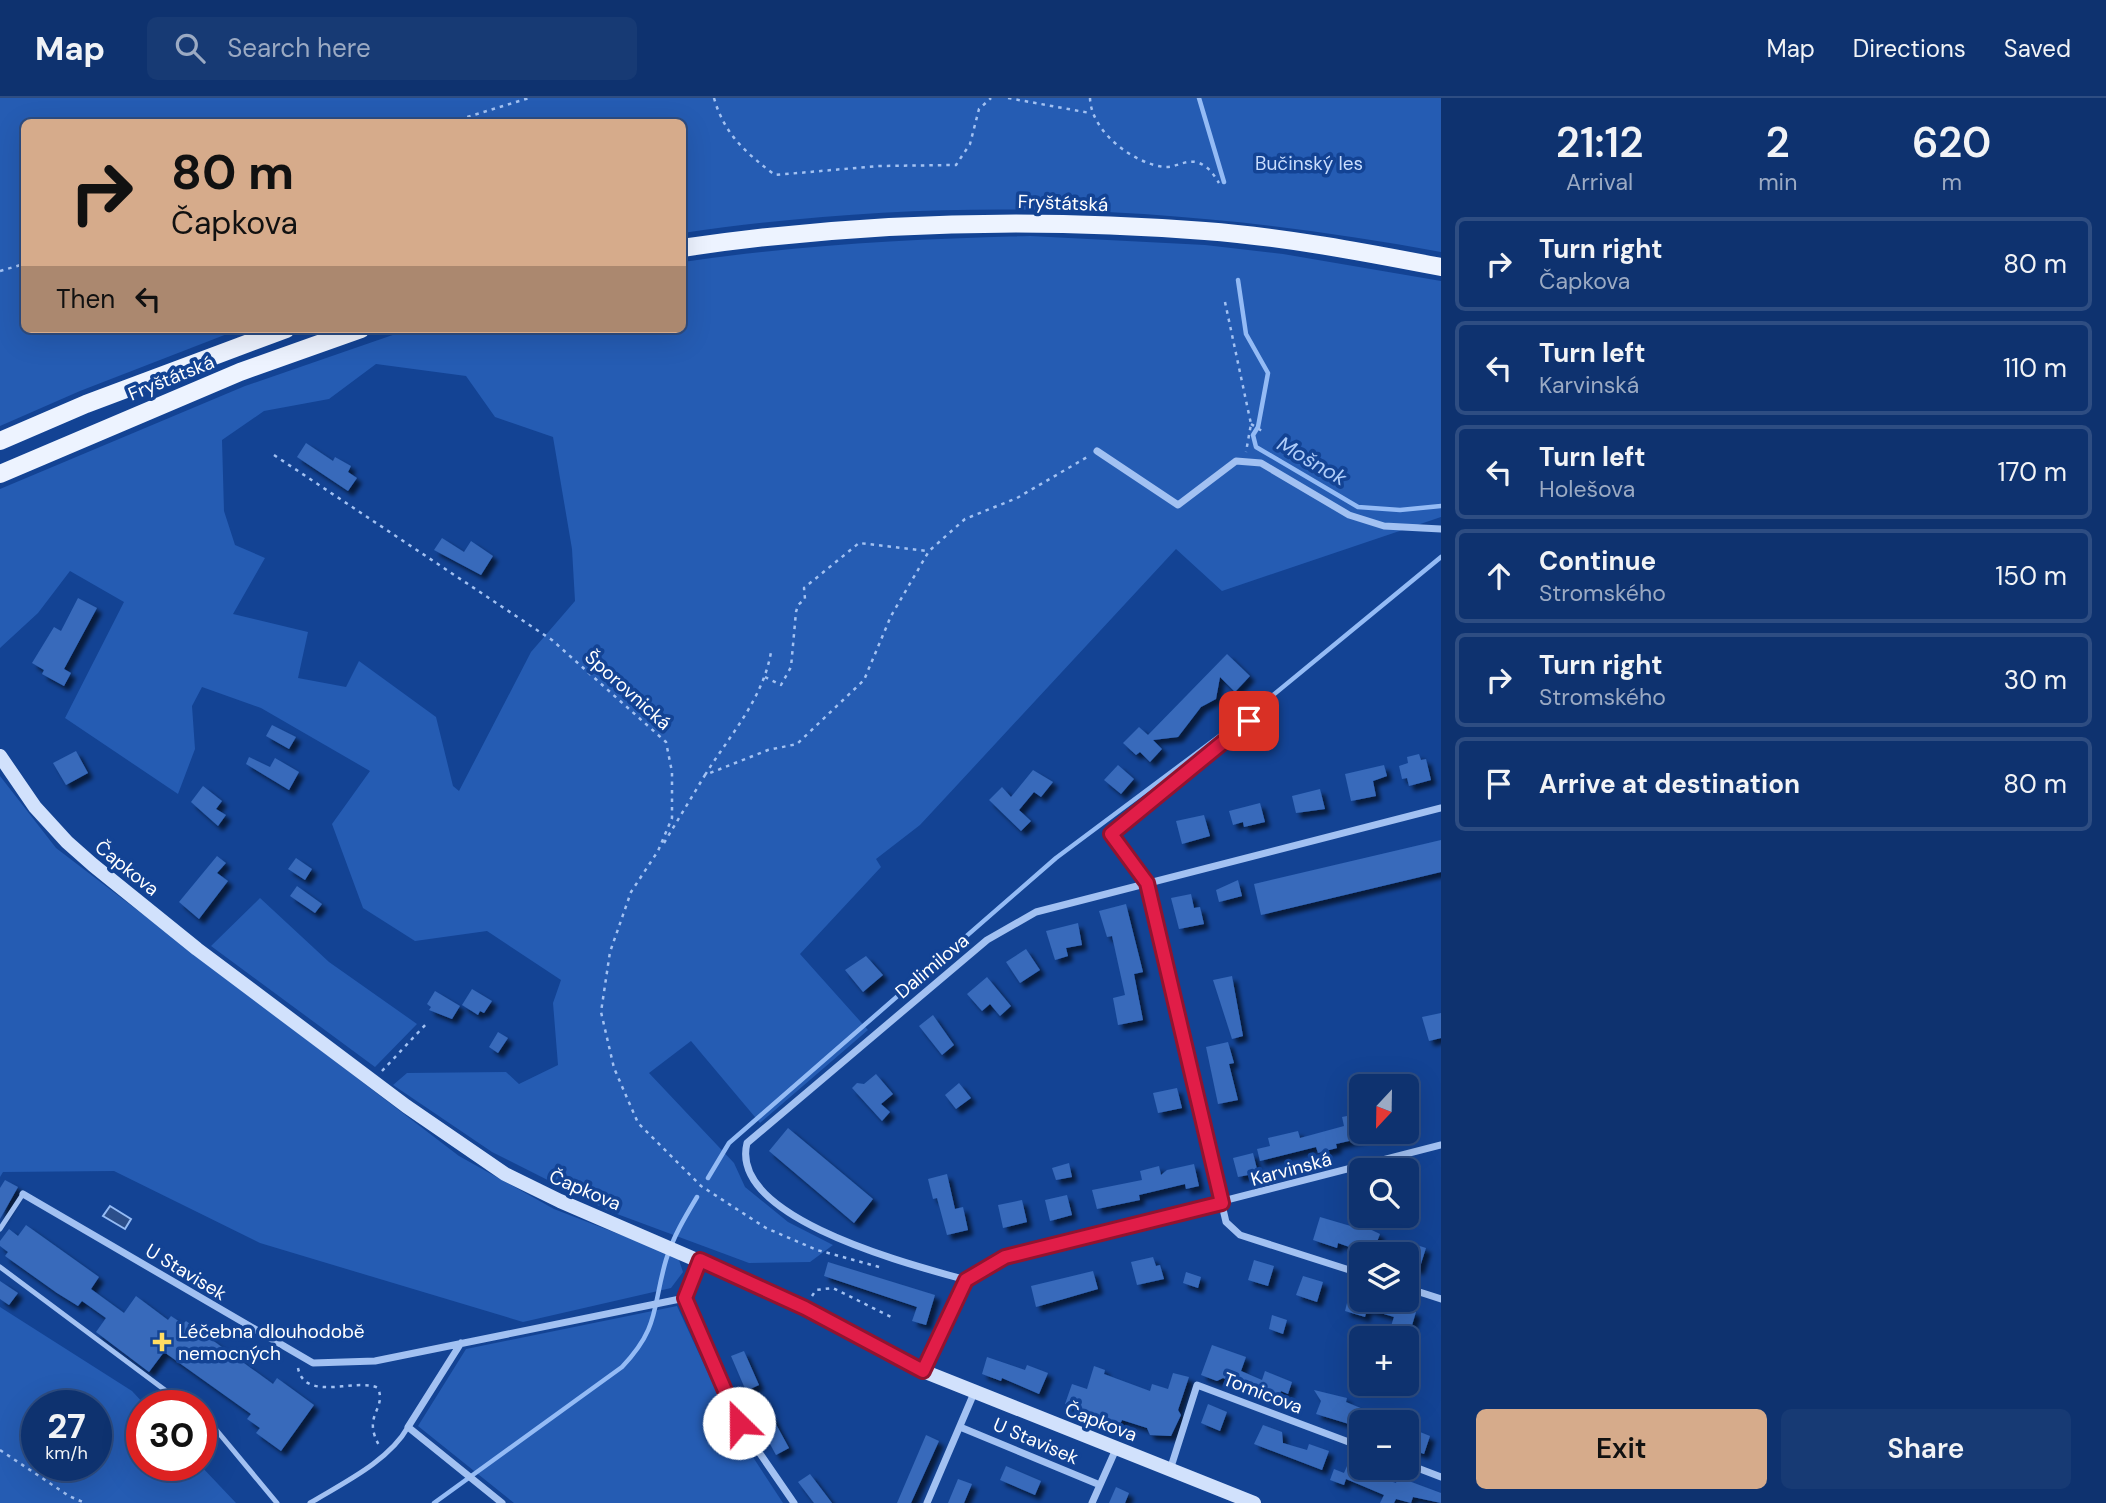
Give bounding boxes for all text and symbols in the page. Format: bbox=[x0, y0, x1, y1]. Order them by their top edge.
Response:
search box bbox=[147, 17, 637, 80]
text: Map bbox=[35, 27, 105, 70]
icon: search bbox=[171, 29, 209, 67]
text: Search here bbox=[227, 31, 371, 65]
text: Map bbox=[1767, 33, 1815, 64]
text: Directions bbox=[1853, 33, 1966, 64]
text: Saved bbox=[2004, 33, 2071, 64]
text: 21:12 bbox=[1556, 115, 1643, 170]
text: 2 bbox=[1766, 115, 1790, 170]
text: 620 bbox=[1912, 115, 1991, 170]
text: 80 m bbox=[171, 140, 294, 204]
icon: right bbox=[56, 147, 147, 238]
park label: Bučinský les bbox=[1255, 151, 1363, 176]
text: Arrival bbox=[1566, 167, 1633, 197]
text: min bbox=[1758, 167, 1797, 197]
text: m bbox=[1941, 167, 1962, 197]
street label: Fryštátská bbox=[1017, 189, 1109, 217]
text: Čapkova bbox=[171, 202, 298, 244]
text: Turn right bbox=[1539, 232, 1663, 266]
icon: right bbox=[1480, 245, 1518, 283]
text: 80 m bbox=[2003, 247, 2067, 281]
text: Čapkova bbox=[1539, 266, 1630, 296]
icon: left bbox=[129, 280, 167, 318]
text: Then bbox=[56, 282, 115, 316]
text: Turn left bbox=[1539, 336, 1646, 370]
street label: Fryštátská bbox=[124, 349, 218, 407]
icon: left bbox=[1480, 349, 1518, 387]
text: 110 m bbox=[2003, 351, 2067, 385]
text: Karvinská bbox=[1539, 370, 1639, 400]
water label: Mošnok bbox=[1272, 430, 1352, 492]
text: Turn left bbox=[1539, 440, 1646, 474]
icon: left bbox=[1480, 453, 1518, 491]
text: 170 m bbox=[1998, 455, 2067, 489]
text: Holešova bbox=[1539, 474, 1635, 504]
text: Continue bbox=[1539, 544, 1656, 578]
icon: ahead bbox=[1480, 557, 1518, 595]
text: 150 m bbox=[1995, 559, 2067, 593]
text: Stromského bbox=[1539, 578, 1666, 608]
street label: Šporovnická bbox=[580, 645, 676, 735]
text: Turn right bbox=[1539, 648, 1663, 682]
icon: right bbox=[1480, 661, 1518, 699]
text: 30 m bbox=[2004, 663, 2067, 697]
text: Stromského bbox=[1539, 682, 1666, 712]
pin bbox=[1219, 691, 1279, 751]
icon: arrive bbox=[1230, 702, 1268, 740]
icon: arrive bbox=[1480, 765, 1518, 803]
text: Arrive at destination bbox=[1539, 767, 1800, 801]
text: 80 m bbox=[2003, 767, 2067, 801]
street label: Čapkova bbox=[90, 835, 164, 901]
street label: Dalimilova bbox=[890, 928, 974, 1004]
north arrow bbox=[1349, 1074, 1419, 1144]
map controls bbox=[1349, 1074, 1419, 1480]
street label: Karvinská bbox=[1248, 1146, 1334, 1192]
button: search bbox=[1349, 1158, 1419, 1228]
street label: Čapkova bbox=[545, 1164, 625, 1216]
street label: U Stavisek bbox=[141, 1238, 232, 1306]
button: layers bbox=[1349, 1242, 1419, 1312]
place label: Léčebna dlouhodobě nemocných bbox=[178, 1319, 365, 1366]
button: + bbox=[1349, 1326, 1419, 1396]
marker: Léčebna dlouhodobě nemocných bbox=[152, 1332, 172, 1352]
street label: Tomicova bbox=[1220, 1366, 1306, 1420]
position arrow bbox=[702, 1386, 776, 1460]
speed limit sign: 30 bbox=[126, 1390, 217, 1481]
street label: Čapkova bbox=[1061, 1397, 1141, 1447]
text: 27 bbox=[47, 1403, 86, 1449]
button: Exit bbox=[1476, 1409, 1767, 1489]
button: Share bbox=[1781, 1409, 2071, 1489]
button: − bbox=[1349, 1410, 1419, 1480]
street label: U Stavisek bbox=[989, 1412, 1083, 1470]
text: km/h bbox=[45, 1441, 88, 1465]

